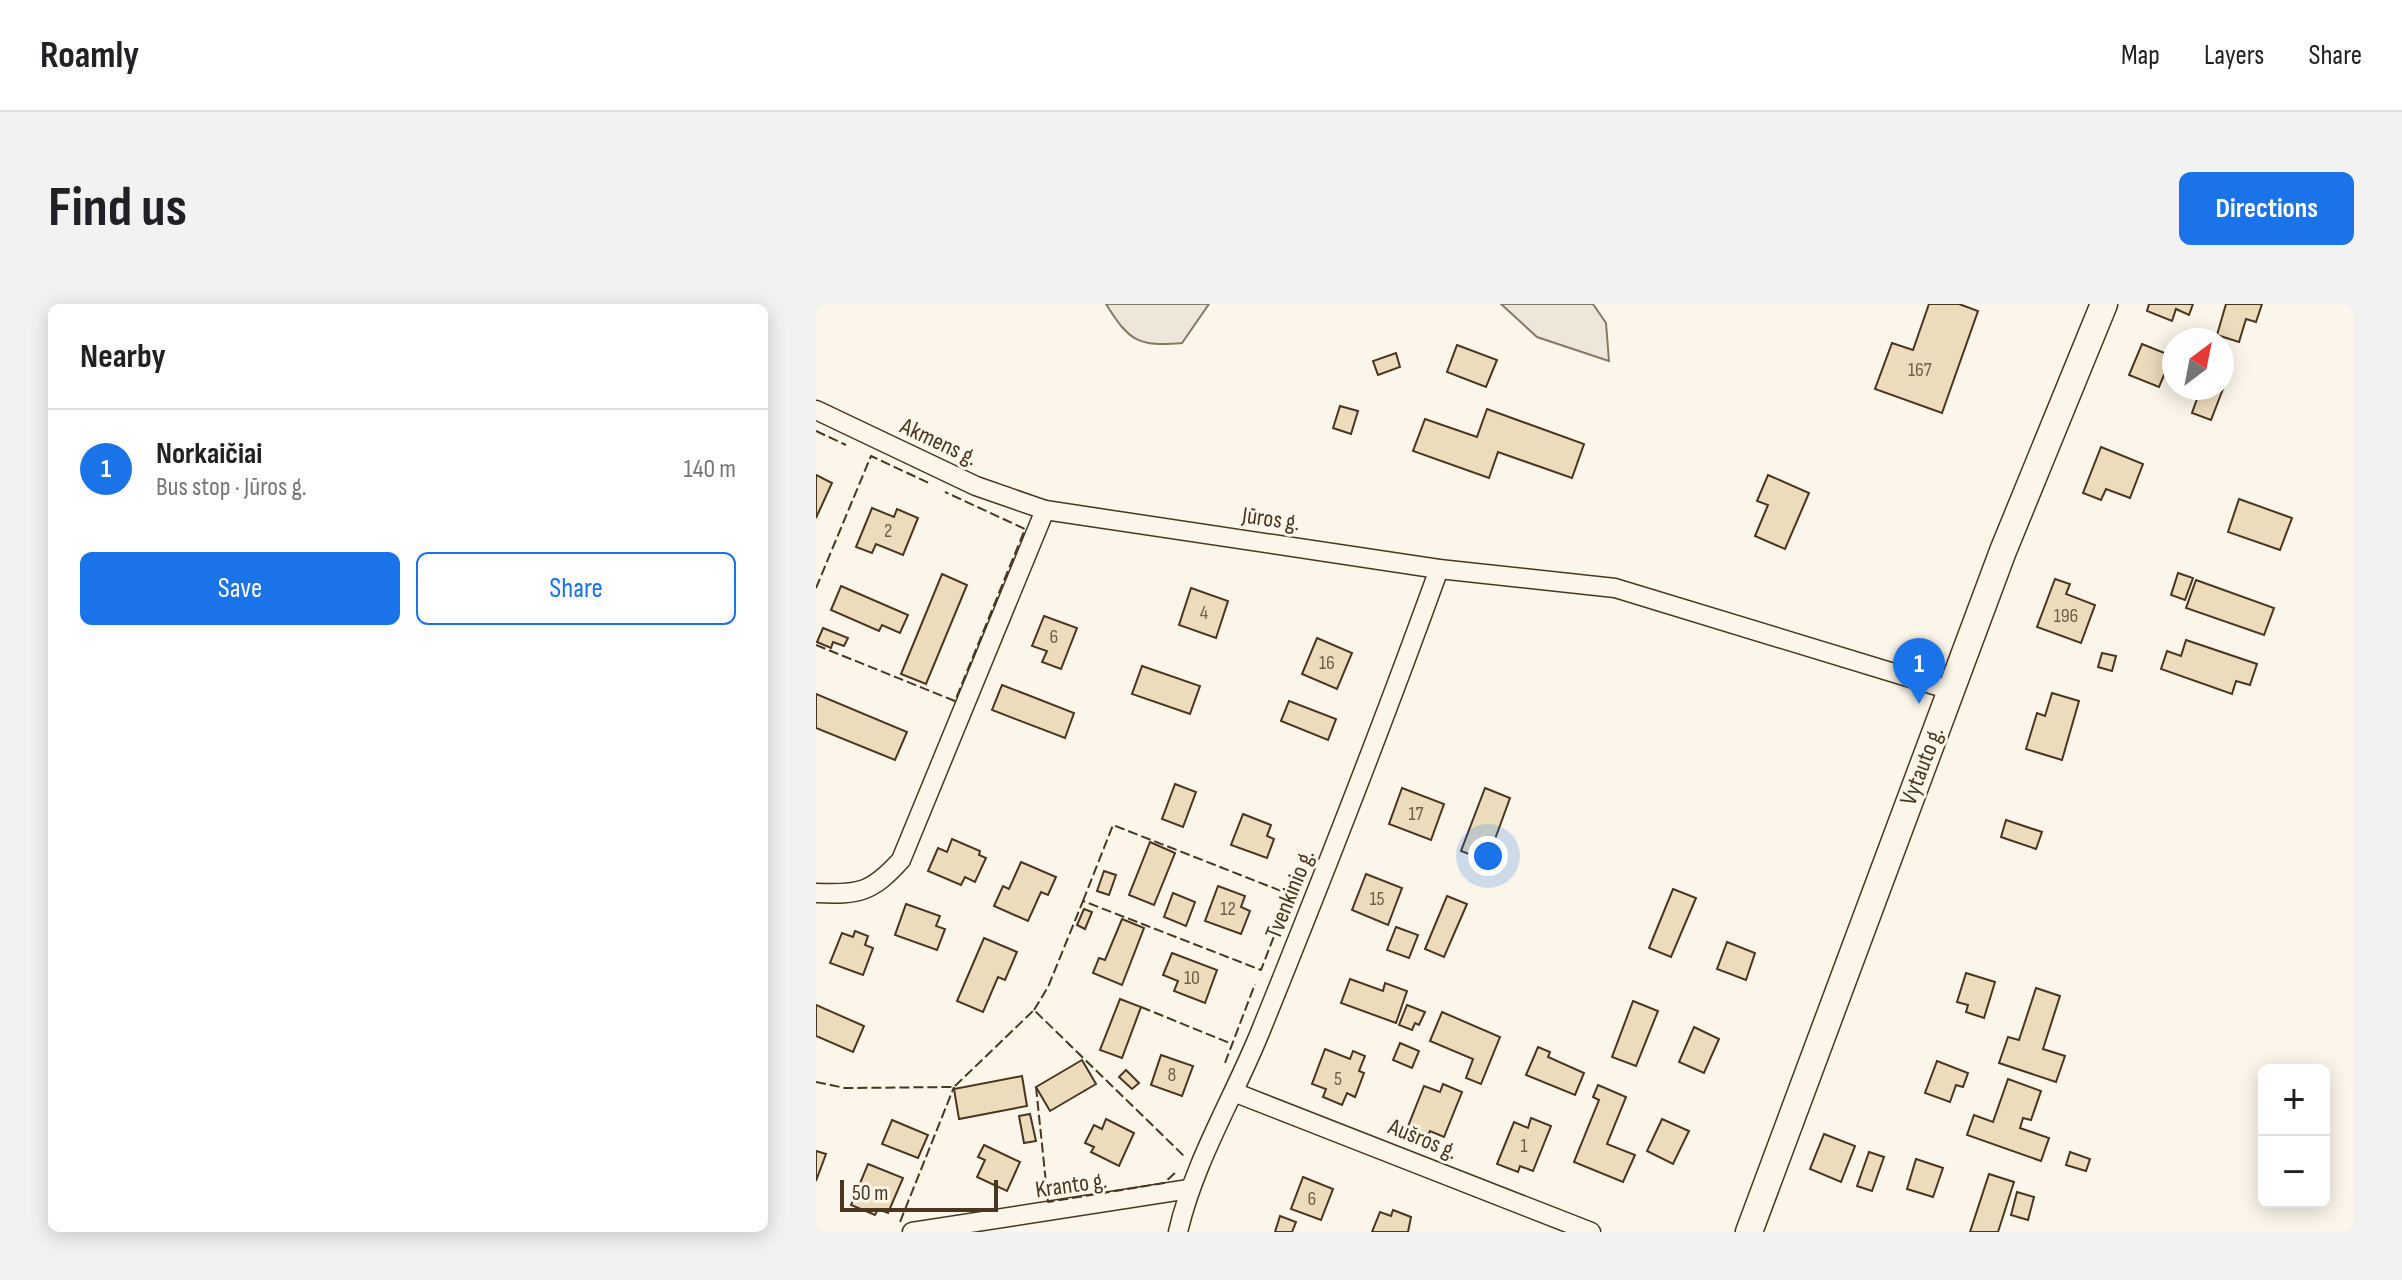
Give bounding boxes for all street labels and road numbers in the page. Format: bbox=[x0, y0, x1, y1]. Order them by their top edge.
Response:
street label: Akmens g. bbox=[895, 411, 982, 472]
street label: Jūros g. bbox=[1239, 500, 1302, 537]
street label: Vytauto g. bbox=[1894, 723, 1950, 809]
street label: Tvenkinio g. bbox=[1259, 845, 1321, 943]
street label: Aušros g. bbox=[1383, 1112, 1462, 1166]
street label: Kranto g. bbox=[1033, 1166, 1109, 1204]

